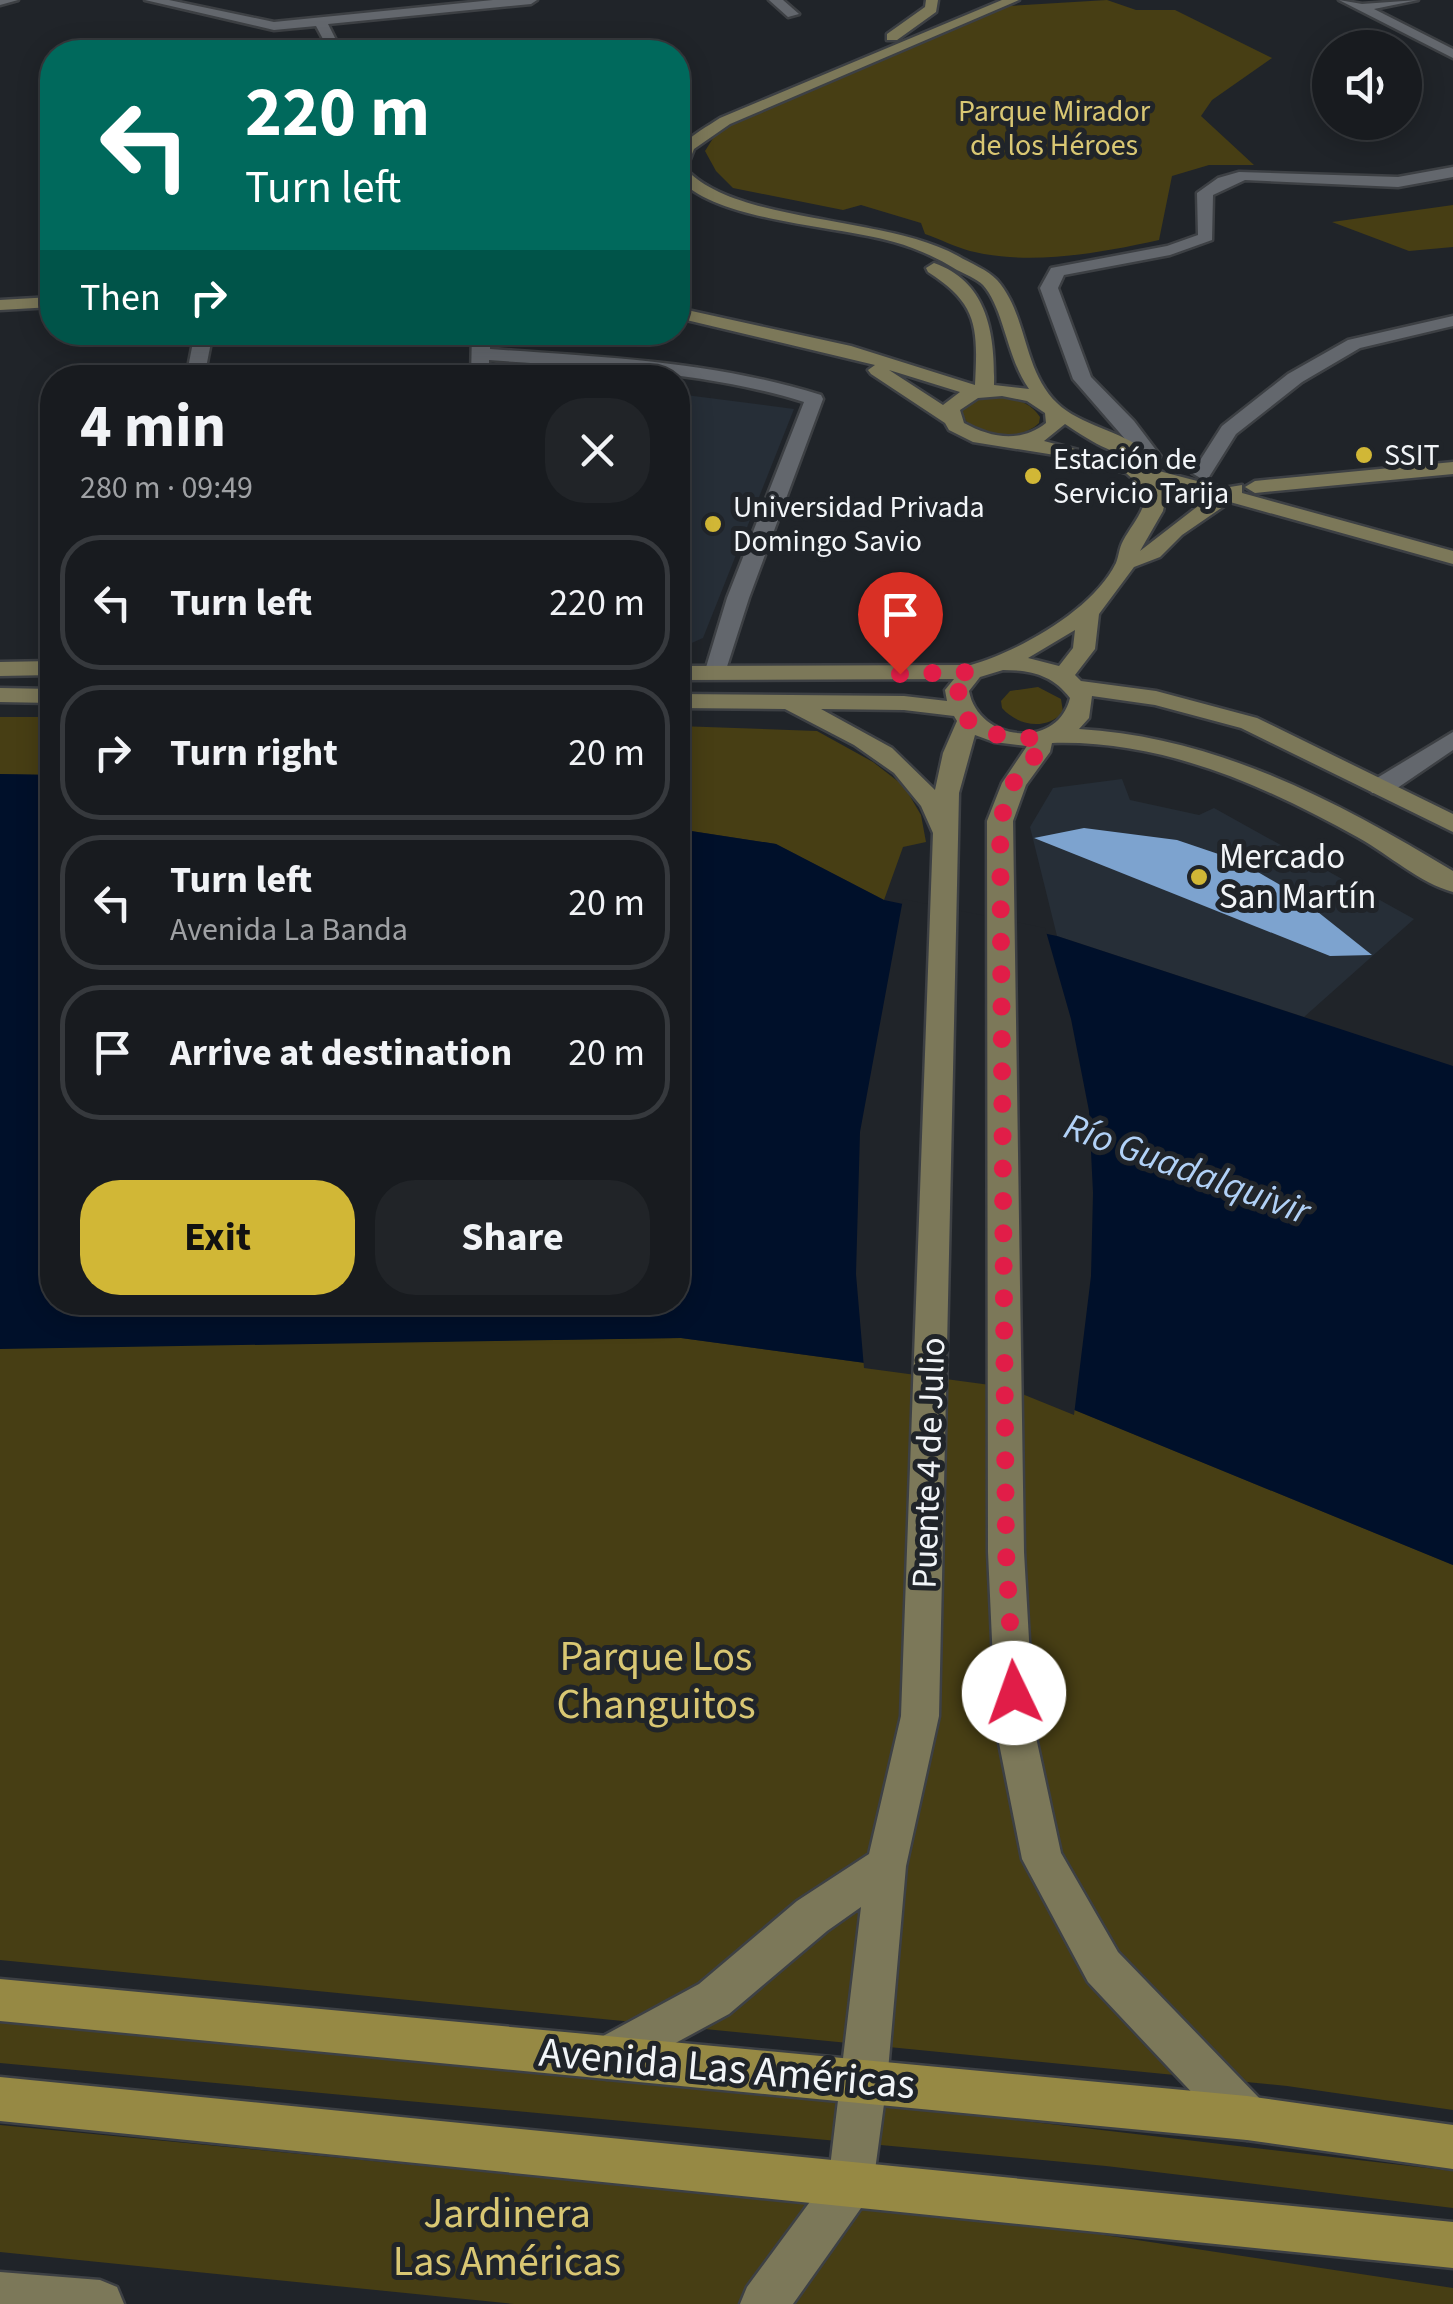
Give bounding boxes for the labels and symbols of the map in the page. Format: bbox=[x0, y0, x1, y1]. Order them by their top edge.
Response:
park label: Parque Mirador de los Héroes bbox=[958, 90, 1151, 167]
place label: SSIT bbox=[1384, 434, 1440, 477]
place label: Estación de Servicio Tarija bbox=[1053, 438, 1229, 515]
marker: SSIT bbox=[1353, 444, 1375, 466]
marker: Estación de Servicio Tarija bbox=[1022, 465, 1044, 487]
place label: Universidad Privada Domingo Savio bbox=[733, 486, 985, 563]
marker: Universidad Privada Domingo Savio bbox=[702, 513, 724, 535]
pin bbox=[858, 572, 943, 675]
place label: Mercado San Martín bbox=[1219, 832, 1376, 922]
marker: Mercado San Martín bbox=[1188, 866, 1210, 888]
water label: Río Guadalquivir bbox=[1057, 1099, 1319, 1239]
street label: Puente 4 de Julio bbox=[900, 1336, 958, 1590]
park label: Parque Los Changuitos bbox=[556, 1627, 756, 1735]
position arrow bbox=[962, 1641, 1066, 1745]
street label: Avenida Las Américas bbox=[536, 2023, 918, 2115]
park label: Jardinera Las Américas bbox=[393, 2184, 621, 2292]

